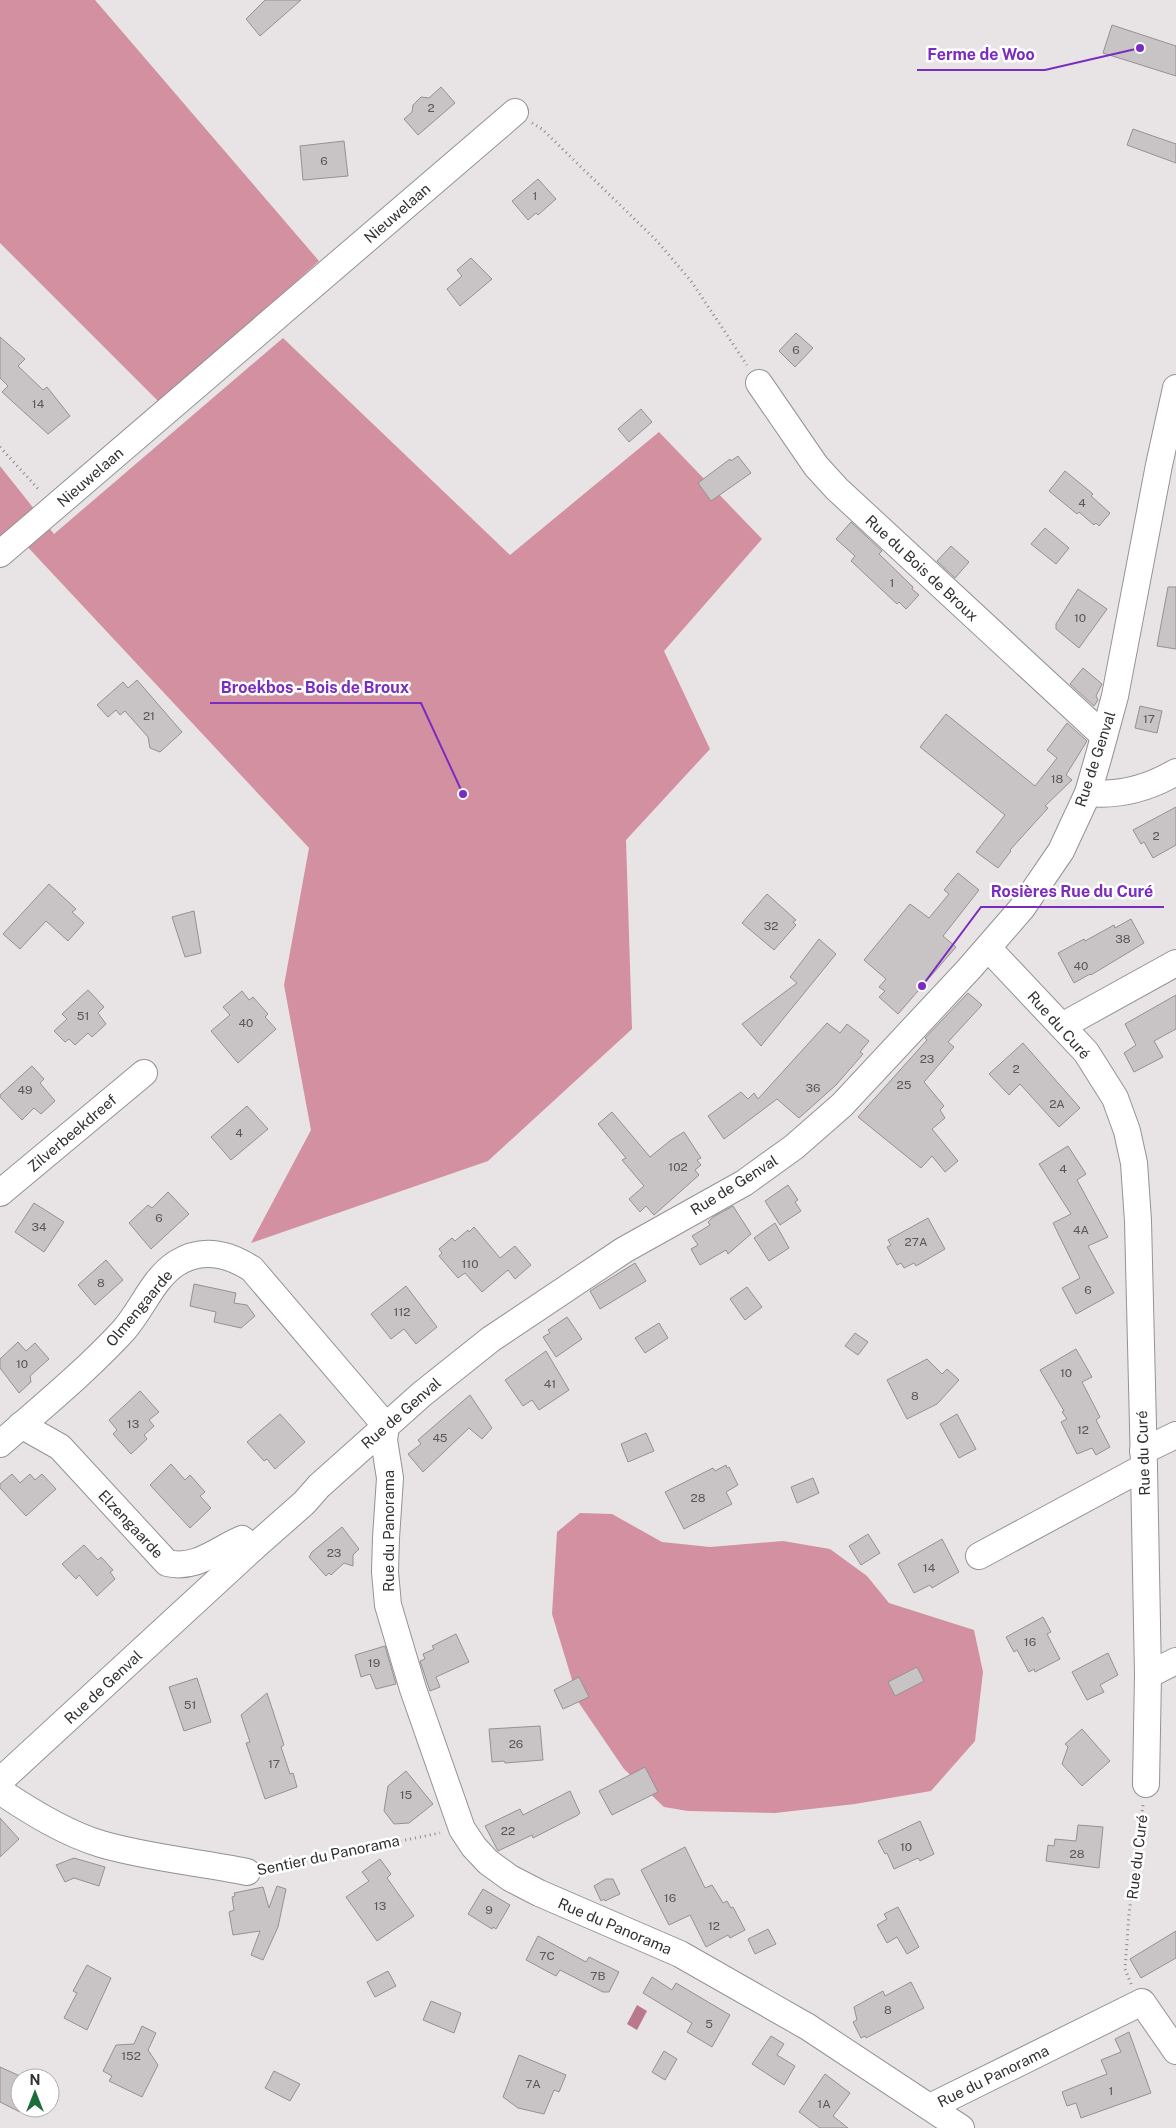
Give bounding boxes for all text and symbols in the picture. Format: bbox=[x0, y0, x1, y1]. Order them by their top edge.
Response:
callout: Ferme de Woo bbox=[917, 39, 1045, 70]
text: Ferme de Woo bbox=[927, 45, 1035, 64]
house number: 2 bbox=[427, 101, 435, 115]
house number: 6 bbox=[320, 154, 328, 168]
street label: Nieuwelaan bbox=[361, 180, 433, 246]
house number: 1 bbox=[533, 189, 537, 203]
house number: 6 bbox=[792, 343, 800, 357]
house number: 14 bbox=[32, 397, 45, 411]
street label: Nieuwelaan bbox=[54, 444, 126, 510]
house number: 4 bbox=[1078, 496, 1086, 510]
street label: Rue du Bois de Broux bbox=[862, 511, 982, 625]
house number: 1 bbox=[890, 576, 894, 590]
house number: 10 bbox=[1074, 611, 1086, 625]
callout: Broekbos - Bois de Broux bbox=[210, 672, 421, 703]
text: Broekbos - Bois de Broux bbox=[221, 678, 410, 697]
house number: 21 bbox=[143, 709, 155, 723]
street label: Rue de Genval bbox=[1072, 709, 1118, 809]
house number: 17 bbox=[1143, 712, 1155, 726]
house number: 18 bbox=[1051, 772, 1064, 786]
house number: 2 bbox=[1152, 829, 1160, 843]
callout: Rosières Rue du Curé bbox=[981, 876, 1164, 907]
text: Rosières Rue du Curé bbox=[991, 882, 1153, 901]
house number: 32 bbox=[764, 919, 778, 933]
house number: 38 bbox=[1115, 932, 1131, 946]
house number: 40 bbox=[1074, 959, 1088, 973]
street label: Rue du Curé bbox=[1024, 988, 1094, 1062]
house number: 51 bbox=[77, 1009, 89, 1023]
house number: 40 bbox=[239, 1016, 253, 1030]
house number: 23 bbox=[920, 1052, 934, 1066]
house number: 2 bbox=[1012, 1062, 1020, 1076]
house number: 25 bbox=[897, 1078, 912, 1092]
house number: 36 bbox=[806, 1081, 820, 1095]
house number: 49 bbox=[17, 1083, 33, 1097]
street label: Zilverbeekdreef bbox=[24, 1091, 120, 1175]
house number: 2A bbox=[1049, 1097, 1065, 1111]
house number: 4 bbox=[235, 1126, 243, 1140]
street label: Rue de Genval bbox=[687, 1151, 781, 1219]
house number: 102 bbox=[668, 1160, 688, 1174]
house number: 4 bbox=[1059, 1162, 1067, 1176]
house number: 6 bbox=[155, 1211, 163, 1225]
house number: 34 bbox=[31, 1220, 47, 1234]
house number: 4A bbox=[1073, 1223, 1090, 1237]
house number: 27A bbox=[905, 1235, 928, 1249]
house number: 110 bbox=[461, 1257, 479, 1271]
street label: Olmengaarde bbox=[102, 1266, 176, 1350]
house number: 8 bbox=[97, 1276, 105, 1290]
house number: 6 bbox=[1084, 1283, 1092, 1297]
house number: 112 bbox=[394, 1305, 410, 1319]
house number: 10 bbox=[16, 1357, 28, 1371]
house number: 10 bbox=[1060, 1366, 1072, 1380]
street label: Rue de Genval bbox=[358, 1374, 444, 1452]
house number: 41 bbox=[544, 1377, 556, 1391]
house number: 8 bbox=[911, 1389, 919, 1403]
street label: Rue du Curé bbox=[1133, 1410, 1153, 1496]
house number: 13 bbox=[127, 1417, 139, 1431]
house number: 12 bbox=[1077, 1423, 1089, 1437]
house number: 45 bbox=[432, 1431, 448, 1445]
street label: Rue du Panorama bbox=[380, 1470, 397, 1592]
street label: Elzengaarde bbox=[95, 1486, 167, 1562]
house number: 28 bbox=[691, 1491, 706, 1505]
house number: 23 bbox=[327, 1546, 341, 1560]
house number: 14 bbox=[923, 1561, 936, 1575]
house number: 16 bbox=[1024, 1635, 1036, 1649]
street label: Rue de Genval bbox=[61, 1647, 145, 1727]
house number: 19 bbox=[368, 1656, 380, 1670]
house number: 51 bbox=[184, 1698, 196, 1712]
house number: 26 bbox=[509, 1737, 523, 1751]
house number: 17 bbox=[268, 1757, 280, 1771]
house number: 15 bbox=[400, 1788, 413, 1802]
street label: Rue du Curé bbox=[1123, 1814, 1151, 1900]
house number: 22 bbox=[501, 1824, 515, 1838]
street label: Sentier du Panorama bbox=[255, 1832, 401, 1878]
house number: 10 bbox=[900, 1840, 912, 1854]
house number: 28 bbox=[1070, 1847, 1085, 1861]
house number: 16 bbox=[664, 1891, 676, 1905]
street label: Rue du Panorama bbox=[556, 1894, 674, 1958]
house number: 13 bbox=[374, 1899, 386, 1913]
house number: 9 bbox=[485, 1903, 493, 1917]
house number: 12 bbox=[708, 1919, 720, 1933]
house number: 7C bbox=[539, 1949, 555, 1963]
house number: 7B bbox=[590, 1969, 606, 1983]
house number: 8 bbox=[884, 2003, 892, 2017]
house number: 5 bbox=[705, 2017, 713, 2031]
street label: Rue du Panorama bbox=[935, 2042, 1051, 2110]
house number: 152 bbox=[121, 2049, 141, 2063]
north arrow bbox=[10, 2068, 60, 2118]
text: N bbox=[30, 2072, 40, 2088]
house number: 7A bbox=[525, 2077, 541, 2091]
house number: 1 bbox=[1109, 2084, 1113, 2098]
house number: 1A bbox=[817, 2097, 831, 2111]

